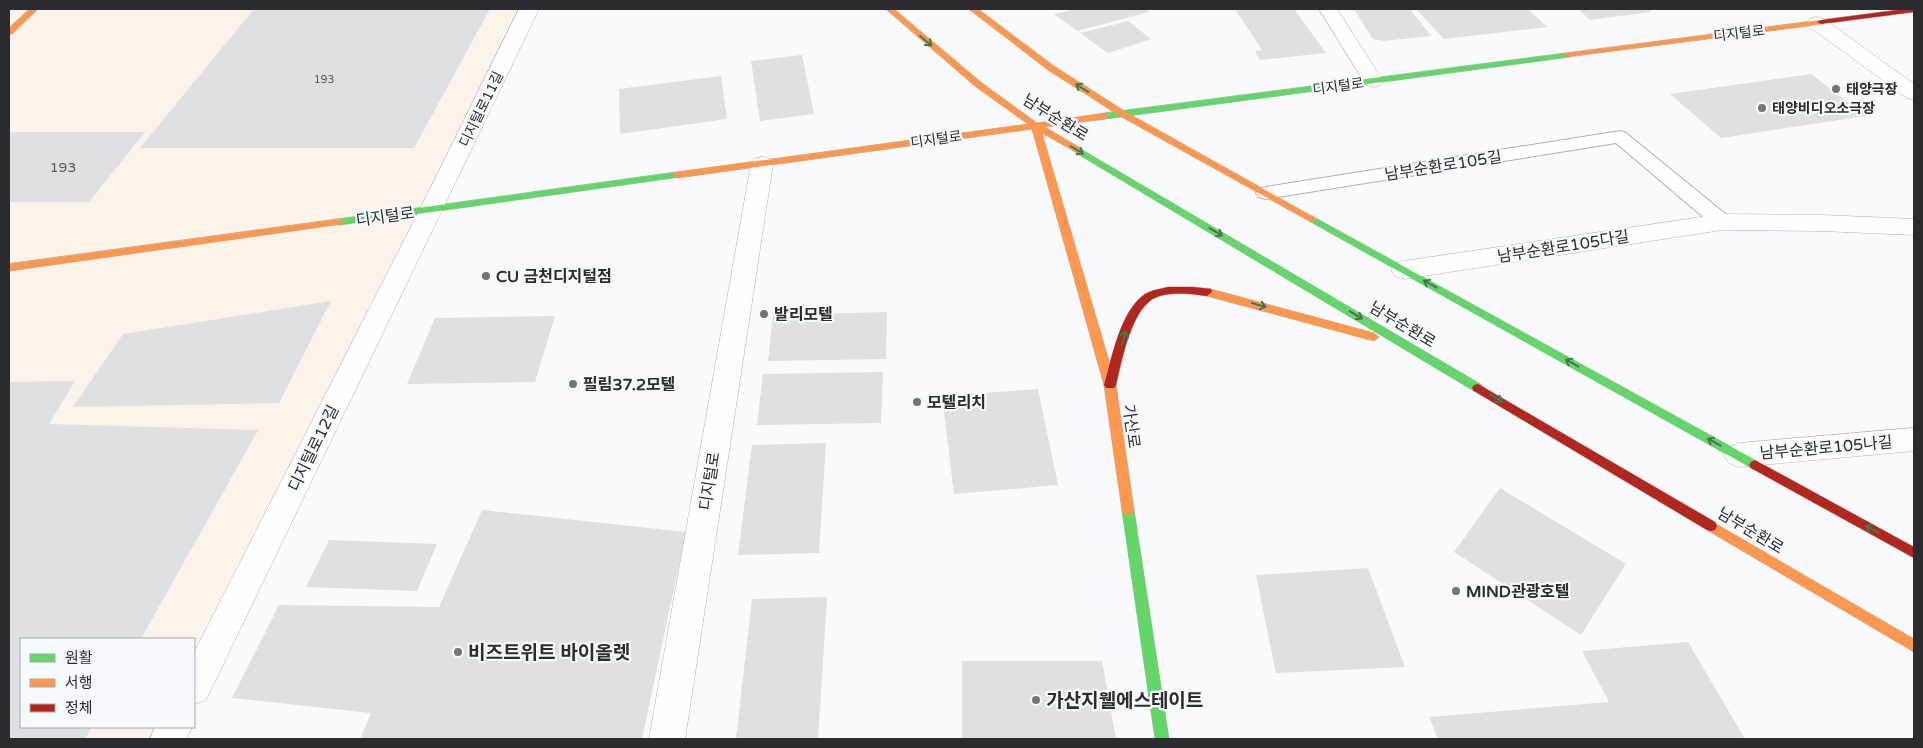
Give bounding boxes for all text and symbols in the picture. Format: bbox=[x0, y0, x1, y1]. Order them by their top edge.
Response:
street label: 디지털로 bbox=[1712, 22, 1766, 45]
one-way arrow bbox=[920, 36, 933, 47]
street label: 디지털로11길 bbox=[456, 69, 507, 150]
house number: 193 bbox=[314, 73, 334, 86]
street label: 디지털로 bbox=[1311, 74, 1365, 98]
place label: 태양극장 bbox=[1846, 81, 1898, 98]
one-way arrow bbox=[1075, 83, 1089, 93]
marker: 태양극장 bbox=[1830, 83, 1842, 95]
street label: 남부순환로 bbox=[1019, 90, 1092, 146]
place label: 태양비디오소극장 bbox=[1772, 100, 1875, 117]
marker: 태양비디오소극장 bbox=[1756, 102, 1768, 114]
street label: 디지털로 bbox=[909, 127, 963, 151]
one-way arrow bbox=[1069, 145, 1083, 155]
street label: 남부순환로105길 bbox=[1383, 147, 1503, 185]
house number: 193 bbox=[50, 159, 76, 176]
street label: 디지털로 bbox=[355, 203, 416, 231]
street label: 남부순환로105다길 bbox=[1496, 227, 1630, 267]
one-way arrow bbox=[1209, 228, 1223, 238]
place label: CU 금천디지털점 bbox=[496, 267, 612, 287]
marker: CU 금천디지털점 bbox=[480, 270, 492, 282]
one-way arrow bbox=[1423, 279, 1438, 288]
street label: 남부순환로 bbox=[1366, 297, 1439, 353]
one-way arrow bbox=[1250, 300, 1266, 310]
place label: 발리모텔 bbox=[774, 305, 833, 325]
marker: 발리모텔 bbox=[758, 308, 770, 320]
one-way arrow bbox=[1349, 311, 1363, 321]
one-way arrow bbox=[1119, 331, 1129, 347]
one-way arrow bbox=[1565, 358, 1580, 368]
place label: 필림37.2모텔 bbox=[583, 375, 675, 395]
marker: 필림37.2모텔 bbox=[567, 378, 579, 390]
place label: 모텔리치 bbox=[927, 393, 986, 413]
one-way arrow bbox=[1489, 393, 1504, 403]
marker: 모텔리치 bbox=[911, 396, 923, 408]
street label: 디지털로12길 bbox=[284, 402, 343, 495]
street label: 가산로 bbox=[1118, 403, 1144, 450]
street label: 남부순환로105나길 bbox=[1759, 432, 1893, 464]
one-way arrow bbox=[1708, 436, 1722, 446]
street label: 디지털로 bbox=[696, 450, 725, 512]
street label: 남부순환로 bbox=[1714, 503, 1787, 559]
one-way arrow bbox=[1864, 524, 1879, 534]
place label: MIND관광호텔 bbox=[1466, 582, 1570, 602]
marker: MIND관광호텔 bbox=[1450, 585, 1462, 597]
legend bbox=[20, 638, 195, 728]
place label: 비즈트위트 바이올렛 bbox=[468, 642, 630, 664]
marker: 비즈트위트 바이올렛 bbox=[452, 646, 464, 658]
text: 원활 bbox=[65, 649, 93, 667]
text: 서행 bbox=[65, 674, 93, 692]
place label: 가산지웰에스테이트 bbox=[1046, 690, 1203, 712]
marker: 가산지웰에스테이트 bbox=[1030, 694, 1042, 706]
text: 정체 bbox=[65, 699, 93, 717]

